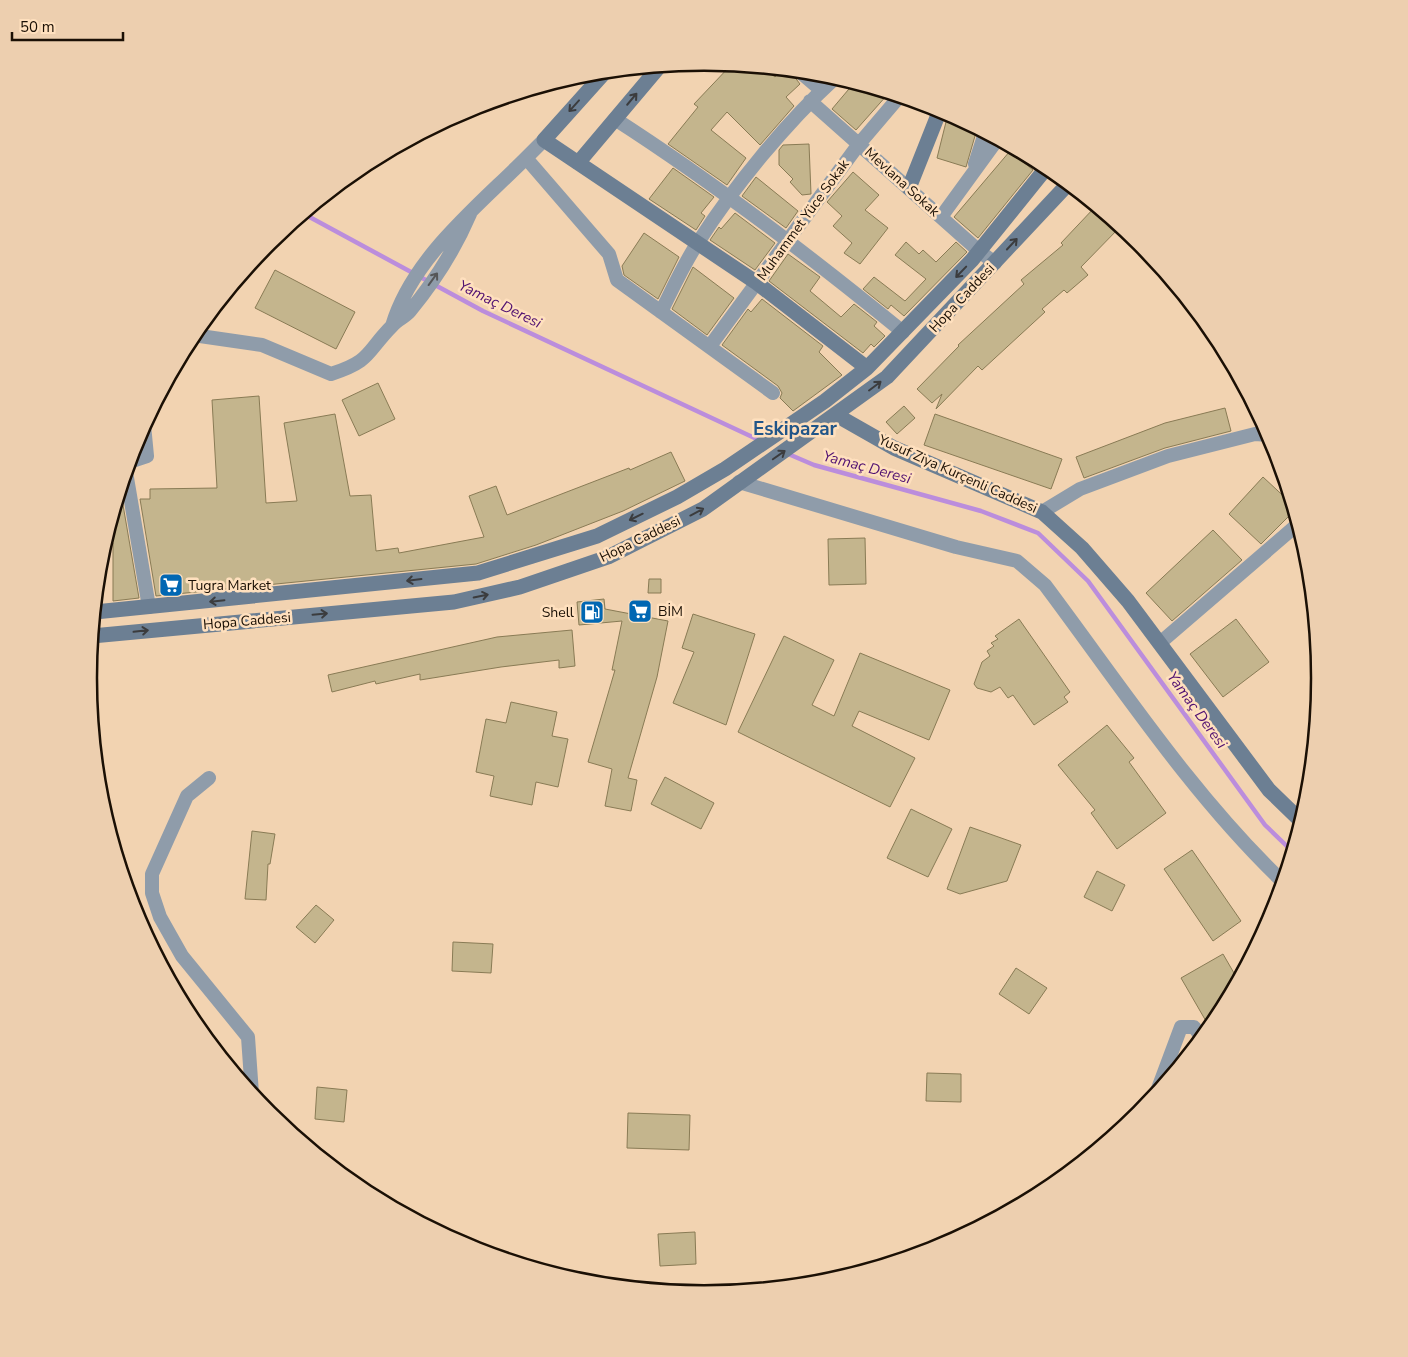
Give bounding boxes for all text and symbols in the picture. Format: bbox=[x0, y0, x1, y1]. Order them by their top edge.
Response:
scale bar bbox=[12, 10, 124, 42]
text: 50 m bbox=[20, 17, 55, 37]
one-way arrow bbox=[626, 93, 637, 106]
one-way arrow bbox=[569, 99, 580, 112]
street label: Mevlana Sokak bbox=[860, 143, 944, 221]
street label: Muhammet Yüce Sokak bbox=[753, 155, 854, 284]
one-way arrow bbox=[1006, 238, 1018, 251]
street label: Hopa Caddesi bbox=[925, 259, 999, 337]
one-way arrow bbox=[955, 266, 967, 279]
one-way arrow bbox=[427, 273, 438, 286]
water label: Yamaç Deresi bbox=[455, 275, 545, 333]
one-way arrow bbox=[868, 381, 882, 391]
district label: Eskipazar bbox=[753, 416, 838, 442]
street label: Yusuf Ziya Kurçenli Caddesi bbox=[875, 430, 1040, 518]
water label: Yamaç Deresi bbox=[821, 446, 914, 488]
one-way arrow bbox=[772, 450, 786, 460]
one-way arrow bbox=[689, 506, 704, 516]
street label: Hopa Caddesi bbox=[596, 511, 684, 567]
one-way arrow bbox=[629, 513, 644, 522]
supermarket icon: Tugra Market bbox=[158, 572, 184, 598]
one-way arrow bbox=[406, 575, 422, 585]
place label: Tugra Market bbox=[188, 576, 271, 595]
one-way arrow bbox=[473, 591, 489, 600]
one-way arrow bbox=[210, 596, 226, 605]
supermarket icon: BİM bbox=[627, 598, 653, 624]
fuel station icon: Shell bbox=[579, 599, 605, 625]
place label: BİM bbox=[658, 602, 683, 621]
place label: Shell bbox=[542, 603, 575, 622]
street label: Hopa Caddesi bbox=[202, 608, 292, 634]
one-way arrow bbox=[312, 609, 328, 619]
one-way arrow bbox=[132, 626, 148, 636]
water label: Yamaç Deresi bbox=[1162, 668, 1232, 753]

